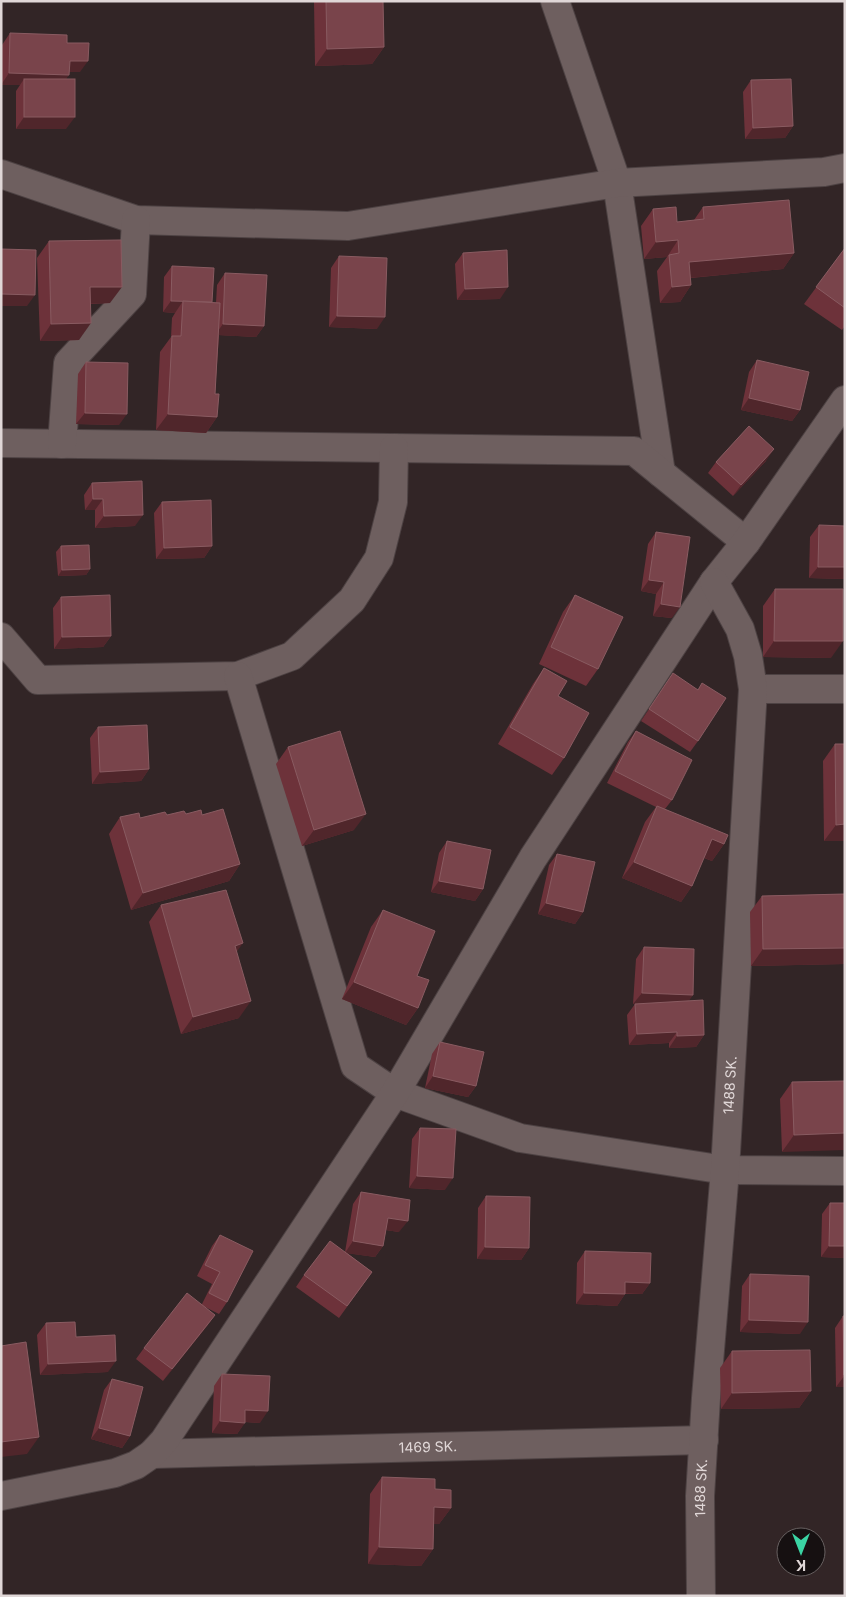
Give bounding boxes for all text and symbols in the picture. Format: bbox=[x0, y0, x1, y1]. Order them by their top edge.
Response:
street label: 1488 SK. bbox=[719, 1055, 740, 1115]
street label: 1469 SK. bbox=[398, 1437, 457, 1456]
street label: 1488 SK. bbox=[691, 1458, 710, 1517]
north arrow bbox=[776, 1527, 826, 1577]
text: K bbox=[796, 1557, 806, 1574]

